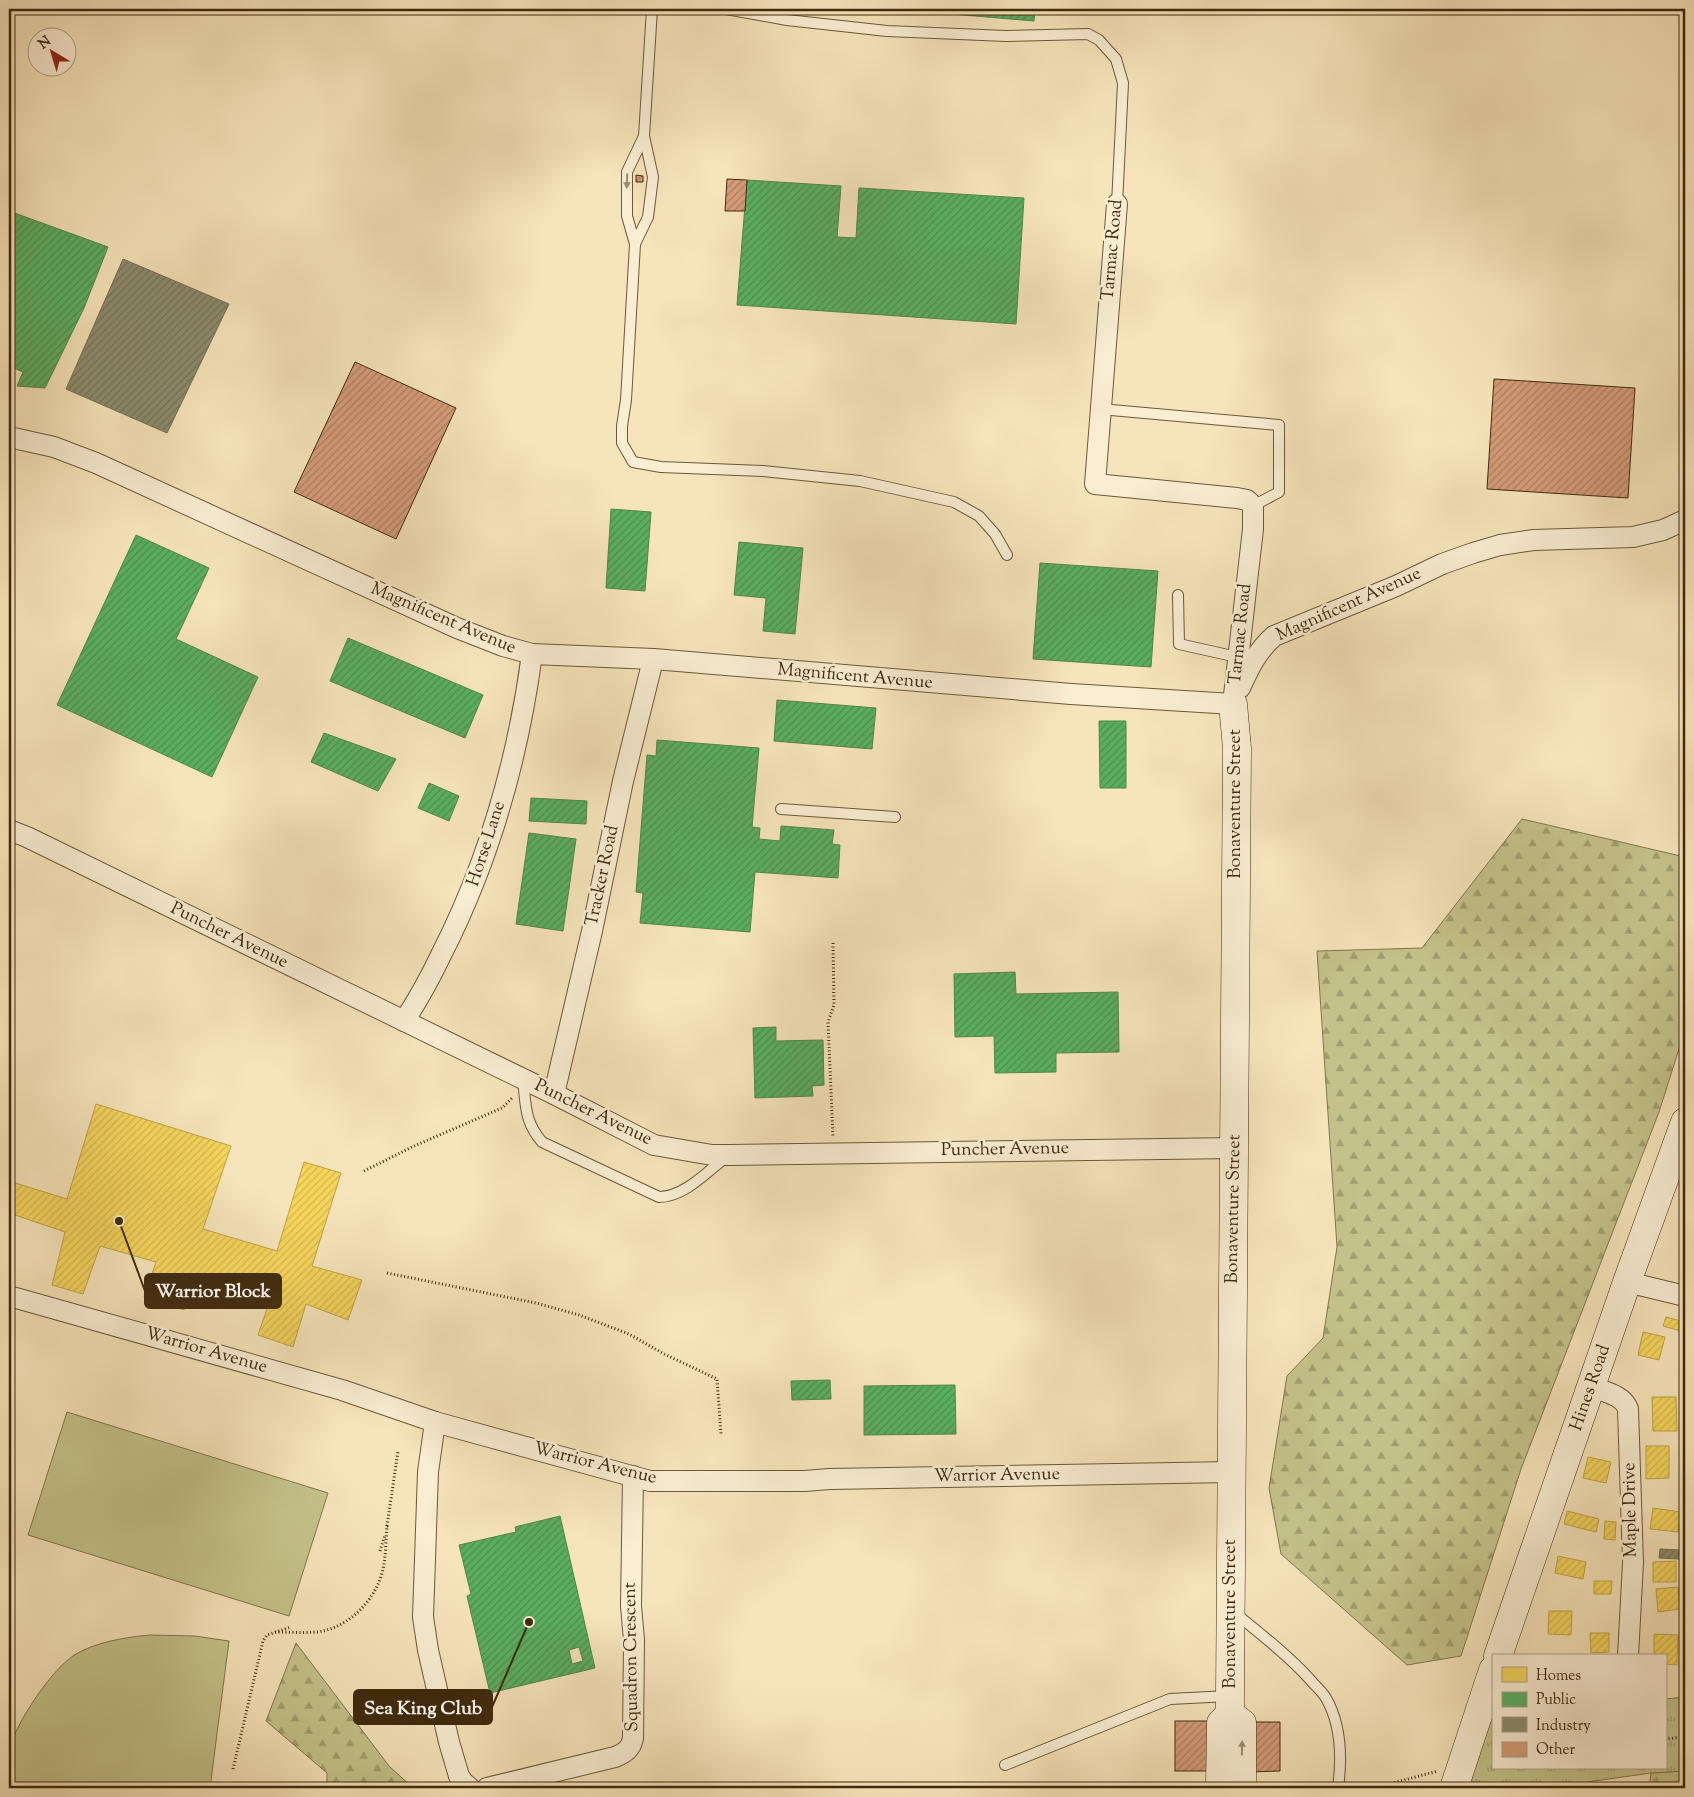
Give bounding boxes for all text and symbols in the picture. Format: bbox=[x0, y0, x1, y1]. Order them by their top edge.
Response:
north arrow bbox=[28, 28, 78, 78]
text: N bbox=[35, 32, 56, 55]
one-way arrow bbox=[623, 173, 631, 189]
street label: Tarmac Road bbox=[1096, 198, 1130, 302]
street label: Magnificent Avenue bbox=[1272, 561, 1426, 649]
street label: Magnificent Avenue bbox=[366, 577, 520, 661]
street label: Tarmac Road bbox=[1223, 582, 1259, 686]
street label: Magnificent Avenue bbox=[776, 657, 934, 697]
street label: Bonaventure Street bbox=[1223, 729, 1249, 879]
street label: Horse Lane bbox=[461, 798, 513, 890]
street label: Tracker Road bbox=[580, 823, 626, 929]
street label: Puncher Avenue bbox=[166, 896, 292, 976]
street label: Puncher Avenue bbox=[530, 1073, 656, 1153]
street label: Bonaventure Street bbox=[1220, 1134, 1248, 1284]
street label: Puncher Avenue bbox=[941, 1136, 1069, 1164]
callout: Warrior Block bbox=[145, 1274, 281, 1308]
text: Warrior Block bbox=[155, 1279, 272, 1306]
street label: Warrior Avenue bbox=[142, 1321, 270, 1381]
street label: Hines Road bbox=[1564, 1341, 1618, 1435]
street label: Warrior Avenue bbox=[531, 1436, 659, 1492]
street label: Warrior Avenue bbox=[934, 1462, 1060, 1490]
street label: Maple Drive bbox=[1617, 1462, 1645, 1558]
street label: Bonaventure Street bbox=[1218, 1539, 1244, 1689]
street label: Squadron Crescent bbox=[618, 1582, 646, 1732]
legend bbox=[1492, 1654, 1666, 1770]
text: Homes bbox=[1536, 1666, 1581, 1687]
callout: Sea King Club bbox=[354, 1690, 492, 1724]
text: Public bbox=[1536, 1690, 1576, 1711]
text: Sea King Club bbox=[364, 1696, 483, 1723]
text: Industry bbox=[1536, 1716, 1591, 1737]
one-way arrow bbox=[1238, 1740, 1246, 1756]
text: Other bbox=[1536, 1740, 1576, 1761]

